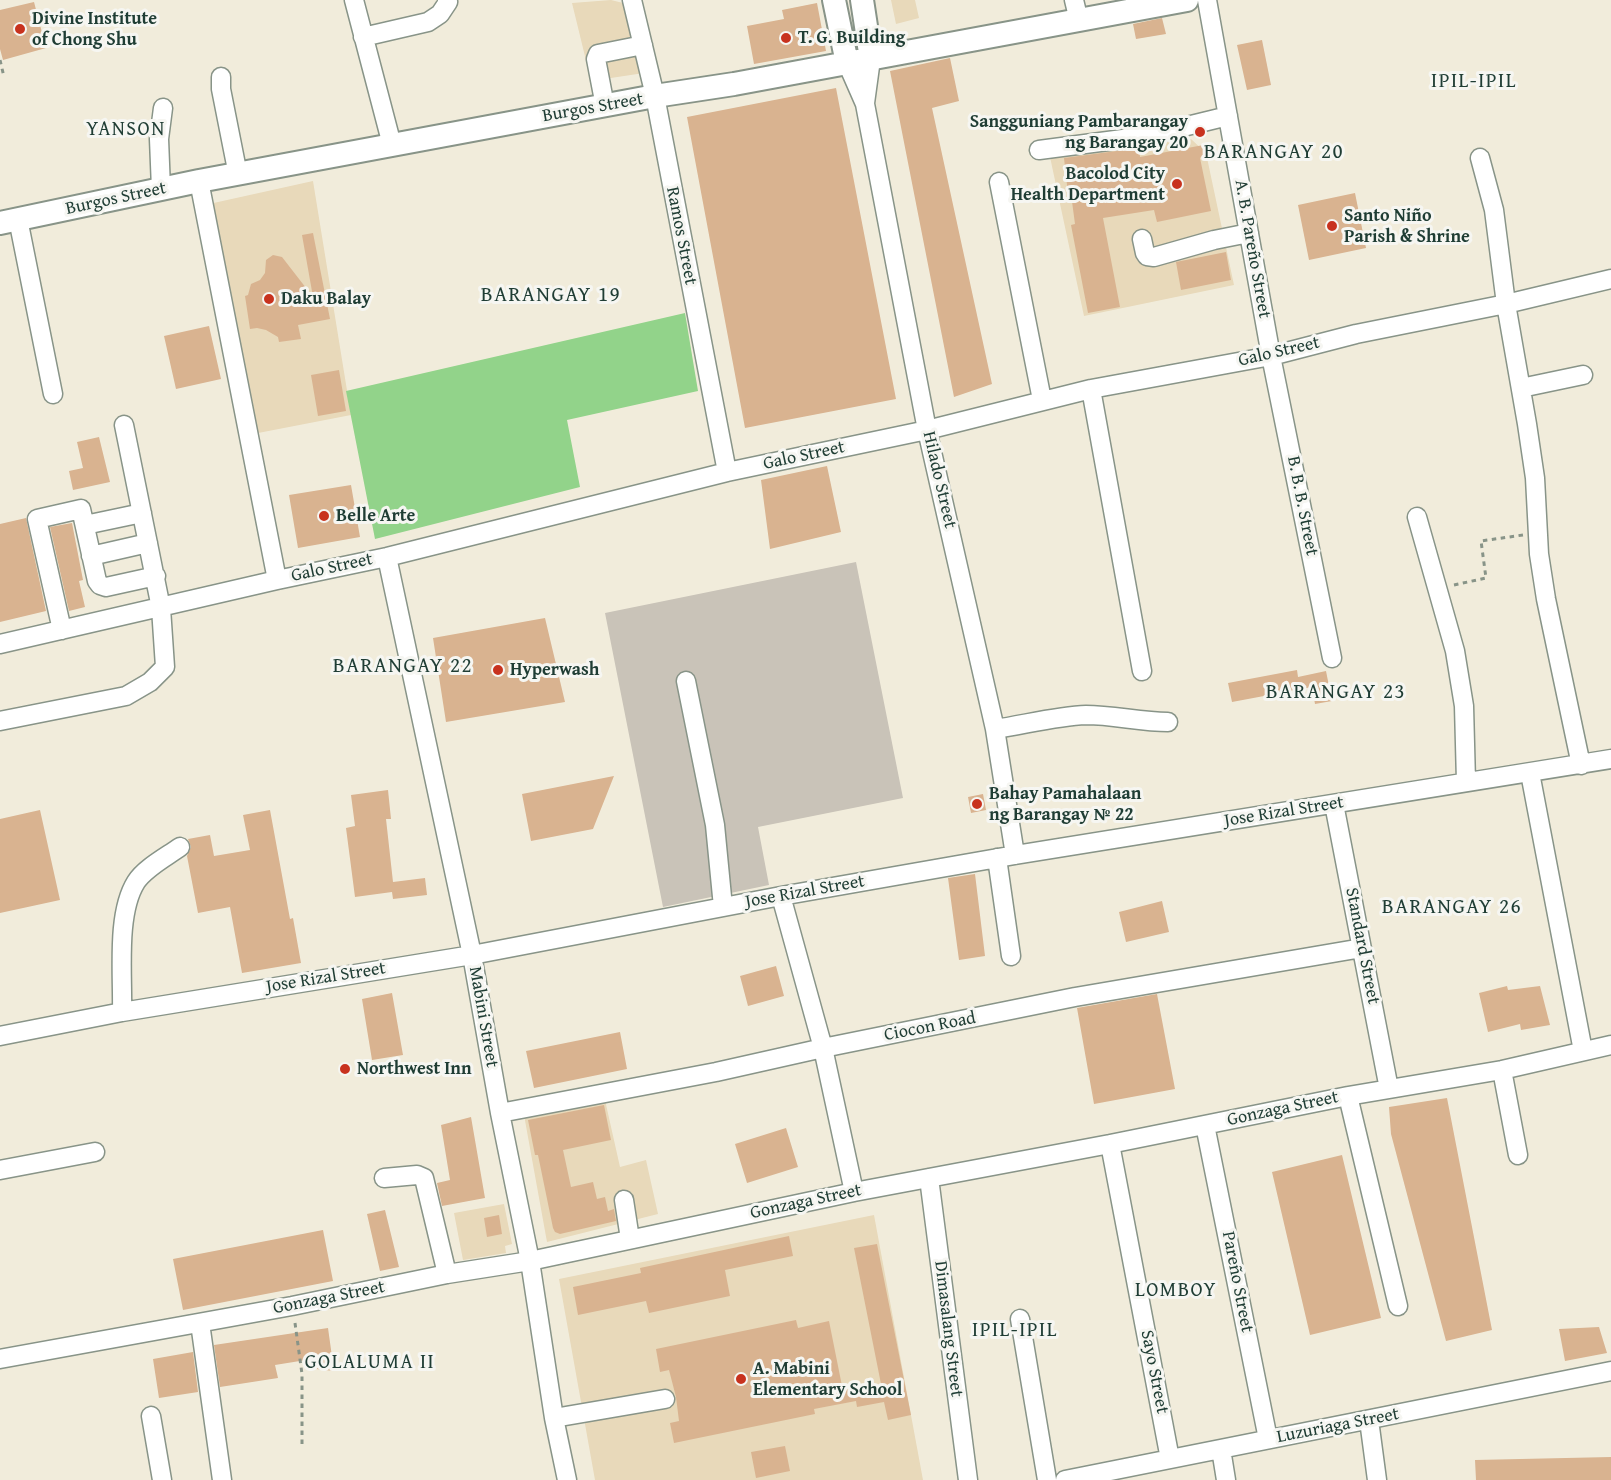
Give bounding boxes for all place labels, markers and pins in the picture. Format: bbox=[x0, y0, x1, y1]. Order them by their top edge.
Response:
place label: Divine Institute of Chong Shu bbox=[32, 8, 157, 50]
marker: Divine Institute of Chong Shu bbox=[13, 22, 27, 36]
place label: T. G. Building bbox=[798, 27, 905, 49]
marker: T. G. Building bbox=[779, 31, 793, 45]
place label: Sangguniang Pambarangay ng Barangay 20 bbox=[970, 111, 1188, 154]
marker: Sangguniang Pambarangay ng Barangay 20 bbox=[1193, 125, 1207, 139]
place label: Bacolod City Health Department bbox=[1011, 163, 1165, 206]
marker: Bacolod City Health Department bbox=[1170, 177, 1184, 191]
place label: Santo Niño Parish & Shrine bbox=[1344, 205, 1470, 248]
marker: Santo Niño Parish & Shrine bbox=[1325, 219, 1339, 233]
place label: Daku Balay bbox=[281, 288, 371, 310]
marker: Daku Balay bbox=[262, 292, 276, 306]
place label: Belle Arte bbox=[336, 505, 415, 527]
marker: Belle Arte bbox=[317, 509, 331, 523]
place label: Hyperwash bbox=[510, 659, 599, 681]
marker: Hyperwash bbox=[491, 663, 505, 677]
place label: Bahay Pamahalaan ng Barangay № 22 bbox=[989, 783, 1141, 826]
marker: Bahay Pamahalaan ng Barangay № 22 bbox=[970, 797, 984, 811]
place label: Northwest Inn bbox=[357, 1058, 472, 1080]
marker: Northwest Inn bbox=[338, 1062, 352, 1076]
place label: A. Mabini Elementary School bbox=[753, 1358, 902, 1400]
marker: A. Mabini Elementary School bbox=[734, 1372, 748, 1386]

